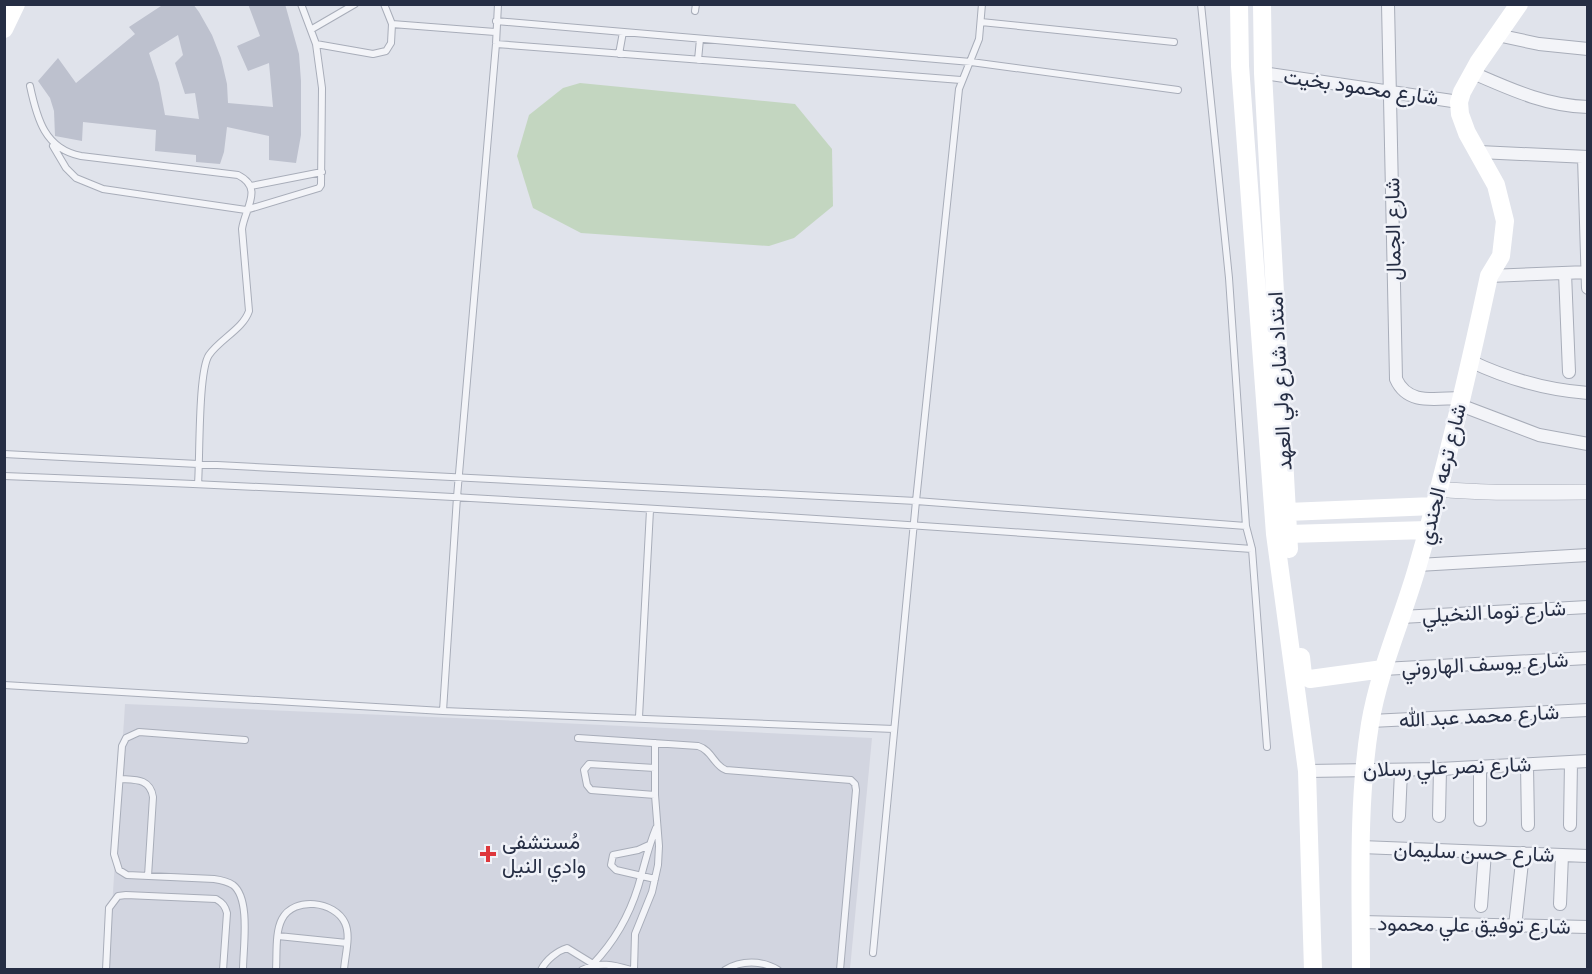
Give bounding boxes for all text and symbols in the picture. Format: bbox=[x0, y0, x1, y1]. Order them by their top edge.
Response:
street label: شارع محمود بخيت bbox=[1282, 63, 1440, 112]
street label: شارع الجمال bbox=[1379, 177, 1408, 281]
street label: امتداد شارع ولي العهد bbox=[1262, 291, 1302, 471]
street label: شارع ترعه الجندي bbox=[1412, 401, 1476, 548]
street label: شارع توما النخيلي bbox=[1421, 595, 1567, 633]
street label: شارع يوسف الهاروني bbox=[1401, 647, 1569, 685]
street label: شارع محمد عبد الله bbox=[1398, 699, 1560, 734]
street label: شارع نصر علي رسلان bbox=[1362, 751, 1532, 787]
place label: مُستشفى وادي النيل bbox=[502, 829, 586, 883]
street label: شارع حسن سليمان bbox=[1393, 836, 1555, 869]
marker: مُستشفى وادي النيل bbox=[479, 845, 497, 863]
street label: شارع توفيق علي محمود bbox=[1377, 910, 1571, 944]

